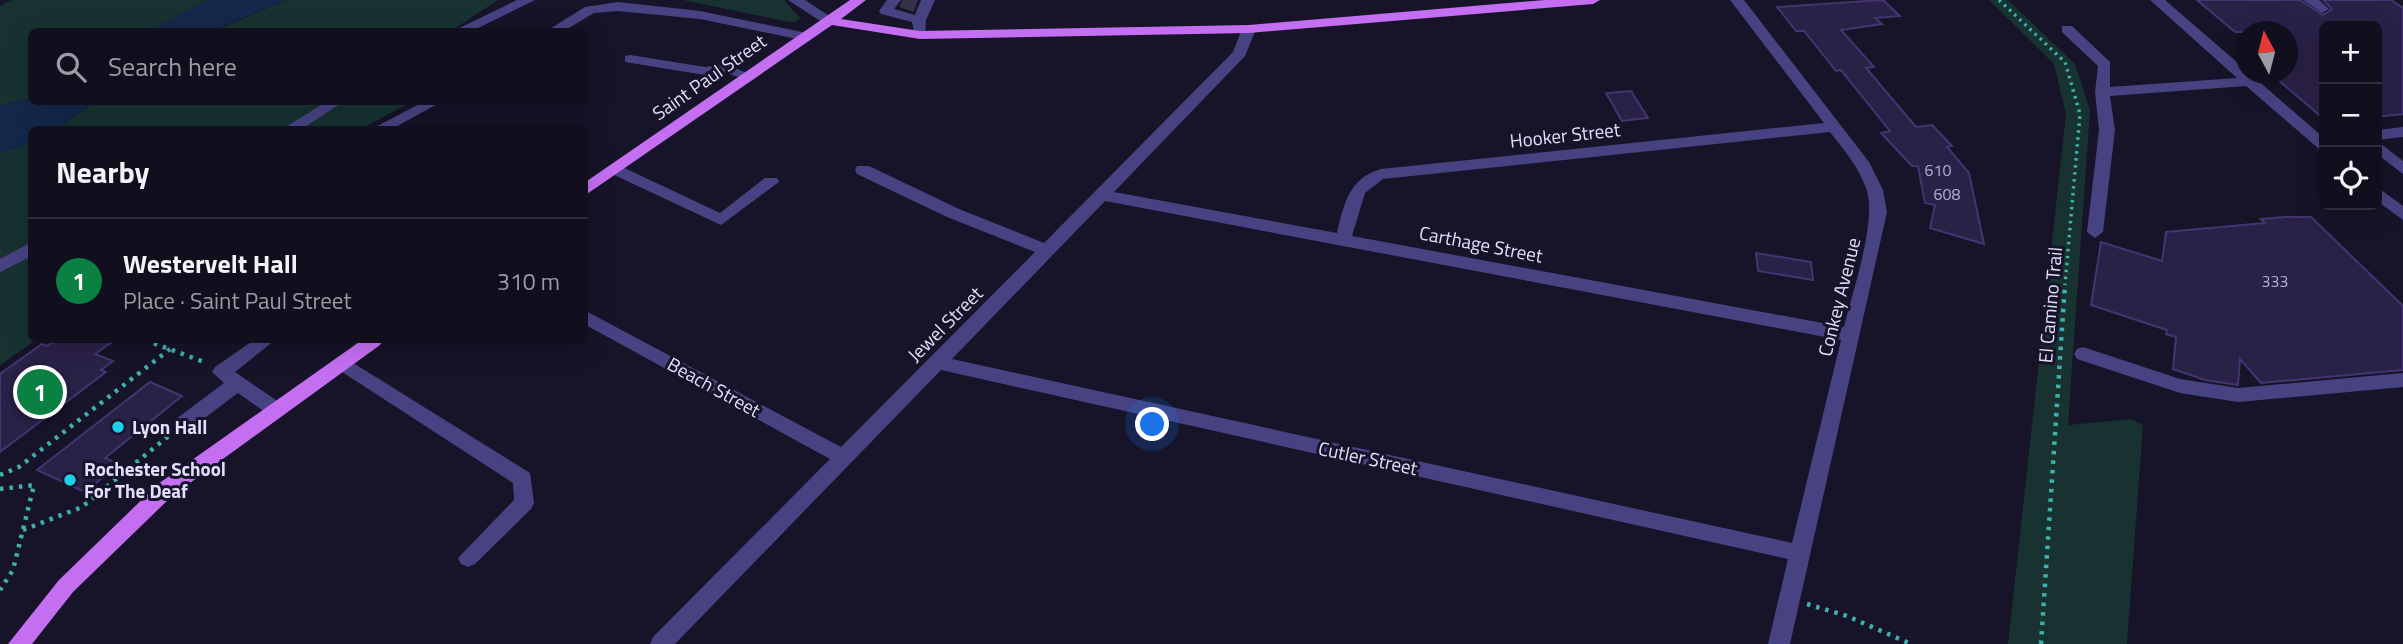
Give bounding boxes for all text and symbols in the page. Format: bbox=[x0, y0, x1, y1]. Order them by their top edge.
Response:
north arrow bbox=[2235, 21, 2298, 84]
map controls bbox=[2319, 21, 2382, 210]
button: + bbox=[2319, 21, 2382, 84]
street label: Saint Paul Street bbox=[646, 26, 772, 127]
search box bbox=[28, 28, 588, 105]
text: Search here bbox=[108, 47, 237, 86]
icon: search bbox=[52, 48, 90, 86]
button: − bbox=[2319, 84, 2382, 147]
street label: Hooker Street bbox=[1508, 114, 1622, 155]
button: locate bbox=[2319, 147, 2382, 210]
text: Nearby bbox=[56, 149, 149, 195]
house number: 610 bbox=[1925, 158, 1951, 182]
house number: 608 bbox=[1934, 182, 1960, 206]
street label: Carthage Street bbox=[1417, 217, 1546, 270]
street label: Conkey Avenue bbox=[1810, 234, 1867, 359]
text: Westervelt Hall bbox=[123, 244, 298, 283]
street label: El Camino Trail bbox=[2030, 246, 2069, 364]
text: 1 bbox=[73, 264, 85, 299]
text: 310 m bbox=[497, 264, 560, 299]
house number: 333 bbox=[2262, 269, 2288, 293]
street label: Jewel Street bbox=[900, 279, 989, 368]
text: Place · Saint Paul Street bbox=[123, 283, 351, 318]
street label: Beach Street bbox=[662, 349, 766, 424]
pin: 1 bbox=[17, 366, 63, 418]
your location bbox=[1135, 407, 1169, 441]
place label: Lyon Hall bbox=[132, 412, 207, 441]
marker: Lyon Hall bbox=[110, 419, 126, 435]
street label: Cutler Street bbox=[1316, 433, 1421, 482]
place label: Rochester School For The Deaf bbox=[84, 454, 226, 505]
marker: Rochester School For The Deaf bbox=[62, 472, 78, 488]

